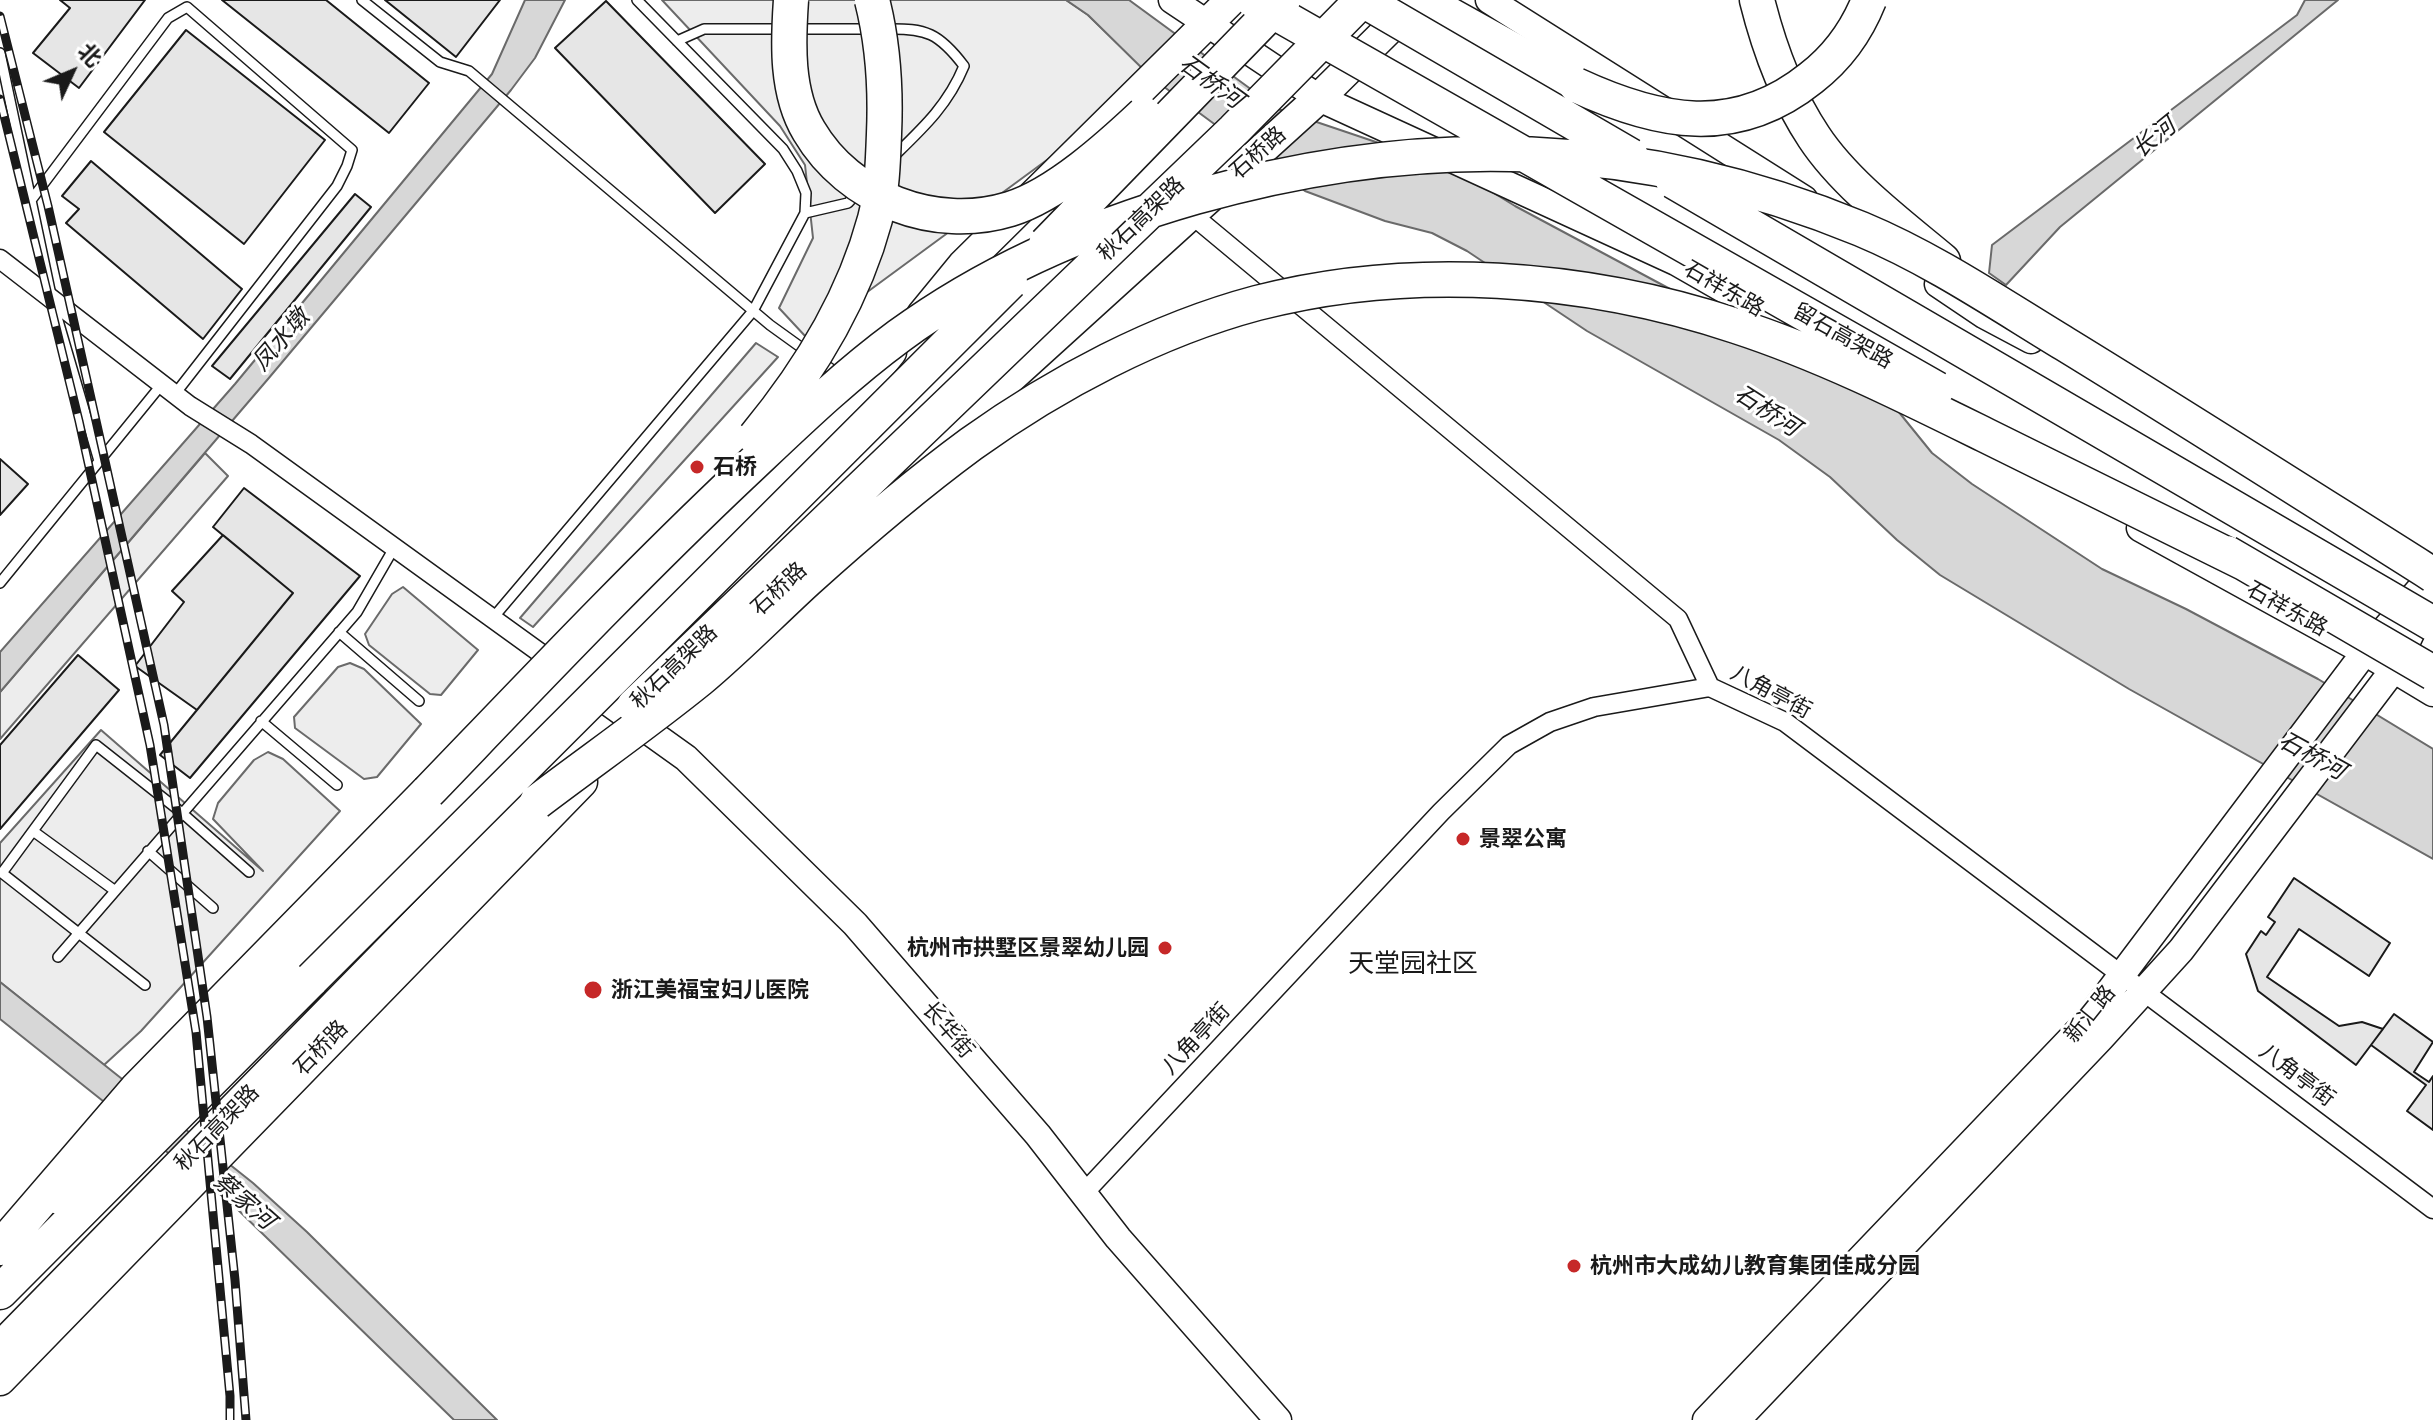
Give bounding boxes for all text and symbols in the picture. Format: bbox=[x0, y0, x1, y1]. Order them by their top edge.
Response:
north arrow bbox=[32, 32, 112, 112]
text: 北 bbox=[73, 38, 106, 72]
water label: 石桥河 bbox=[1173, 49, 1249, 115]
water label: 长河 bbox=[2126, 112, 2182, 164]
street label: 石桥路 bbox=[1225, 121, 1291, 185]
street label: 秋石高架路 bbox=[1092, 171, 1190, 267]
street label: 石祥东路 bbox=[1679, 256, 1769, 322]
street label: 留石高架路 bbox=[1788, 298, 1898, 374]
water label: 凤水墩 bbox=[247, 303, 315, 377]
water label: 石桥河 bbox=[1729, 379, 1805, 443]
place label: 石桥 bbox=[713, 454, 757, 480]
marker: 石桥 bbox=[688, 458, 706, 476]
street label: 石桥路 bbox=[746, 557, 812, 621]
street label: 石祥东路 bbox=[2242, 576, 2332, 642]
street label: 秋石高架路 bbox=[625, 619, 723, 715]
street label: 八角亭街 bbox=[1726, 660, 1816, 724]
water label: 石桥河 bbox=[2274, 726, 2350, 786]
place label: 景翠公寓 bbox=[1479, 826, 1567, 852]
marker: 景翠公寓 bbox=[1454, 830, 1472, 848]
place label: 杭州市拱墅区景翠幼儿园 bbox=[907, 935, 1149, 961]
marker: 杭州市拱墅区景翠幼儿园 bbox=[1156, 939, 1174, 957]
district label: 天堂园社区 bbox=[1348, 948, 1478, 980]
place label: 浙江美福宝妇儿医院 bbox=[611, 977, 809, 1003]
marker: 浙江美福宝妇儿医院 bbox=[582, 979, 604, 1001]
street label: 新汇路 bbox=[2059, 980, 2121, 1048]
street label: 长华街 bbox=[916, 996, 980, 1064]
street label: 八角亭街 bbox=[1156, 998, 1236, 1080]
street label: 石桥路 bbox=[289, 1015, 353, 1081]
street label: 八角亭街 bbox=[2254, 1038, 2340, 1112]
street label: 秋石高架路 bbox=[169, 1079, 265, 1177]
water label: 蔡家河 bbox=[207, 1167, 281, 1235]
place label: 杭州市大成幼儿教育集团佳成分园 bbox=[1590, 1253, 1920, 1279]
marker: 杭州市大成幼儿教育集团佳成分园 bbox=[1565, 1257, 1583, 1275]

